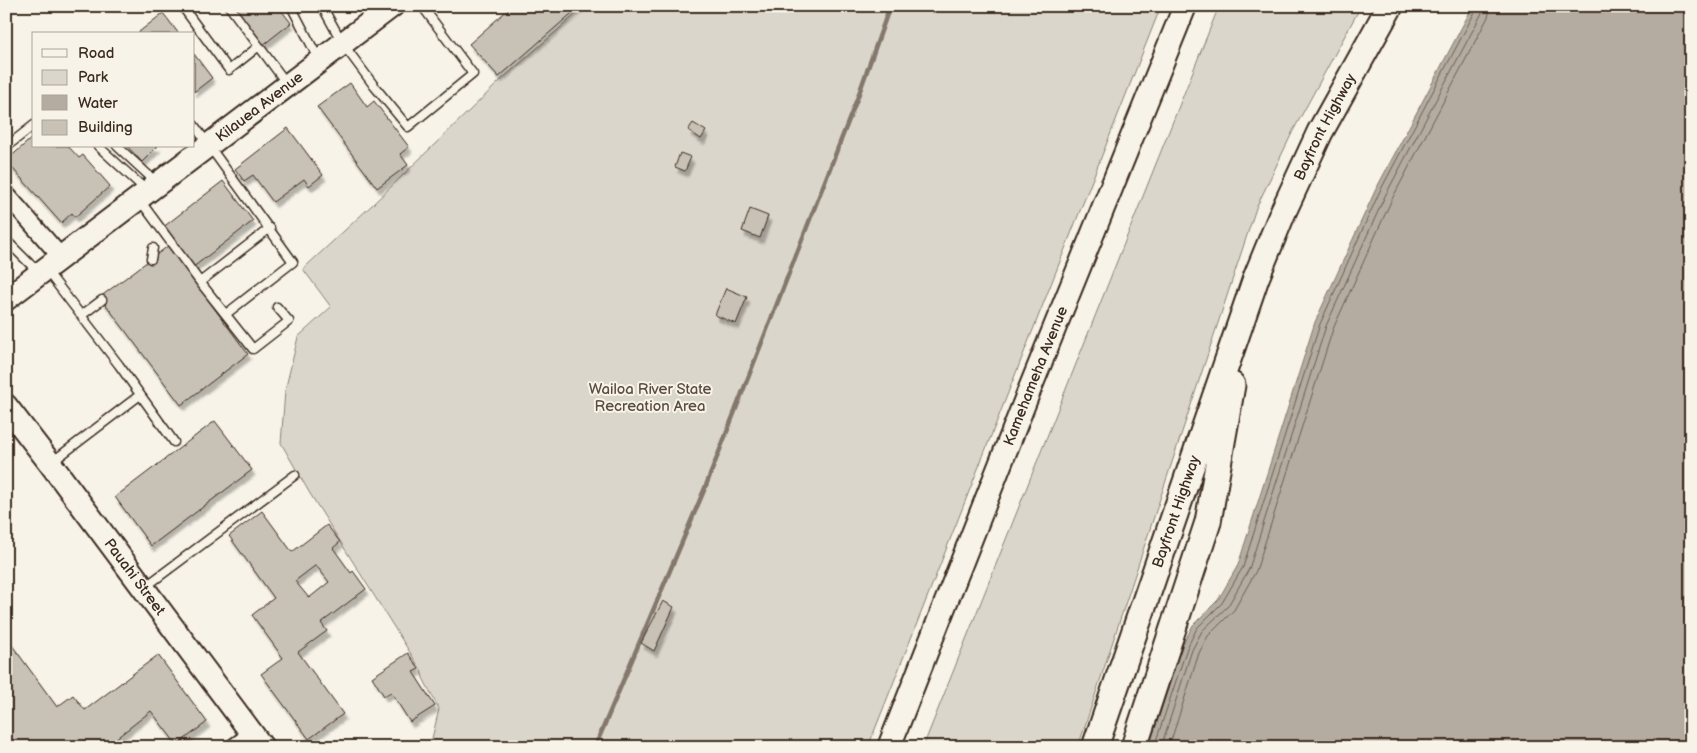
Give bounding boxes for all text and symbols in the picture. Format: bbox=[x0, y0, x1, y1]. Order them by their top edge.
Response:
legend bbox=[32, 32, 195, 148]
text: Road bbox=[78, 44, 114, 63]
street label: Kilauea Avenue bbox=[212, 67, 307, 146]
text: Park bbox=[78, 68, 109, 87]
street label: Bayfront Highway bbox=[1290, 70, 1360, 183]
text: Water bbox=[78, 94, 118, 113]
text: Building bbox=[78, 118, 133, 137]
street label: Kamehameha Avenue bbox=[999, 303, 1072, 448]
park label: Wailoa River State Recreation Area bbox=[589, 380, 711, 416]
street label: Bayfront Highway bbox=[1148, 453, 1204, 570]
street label: Pauahi Street bbox=[100, 535, 170, 619]

